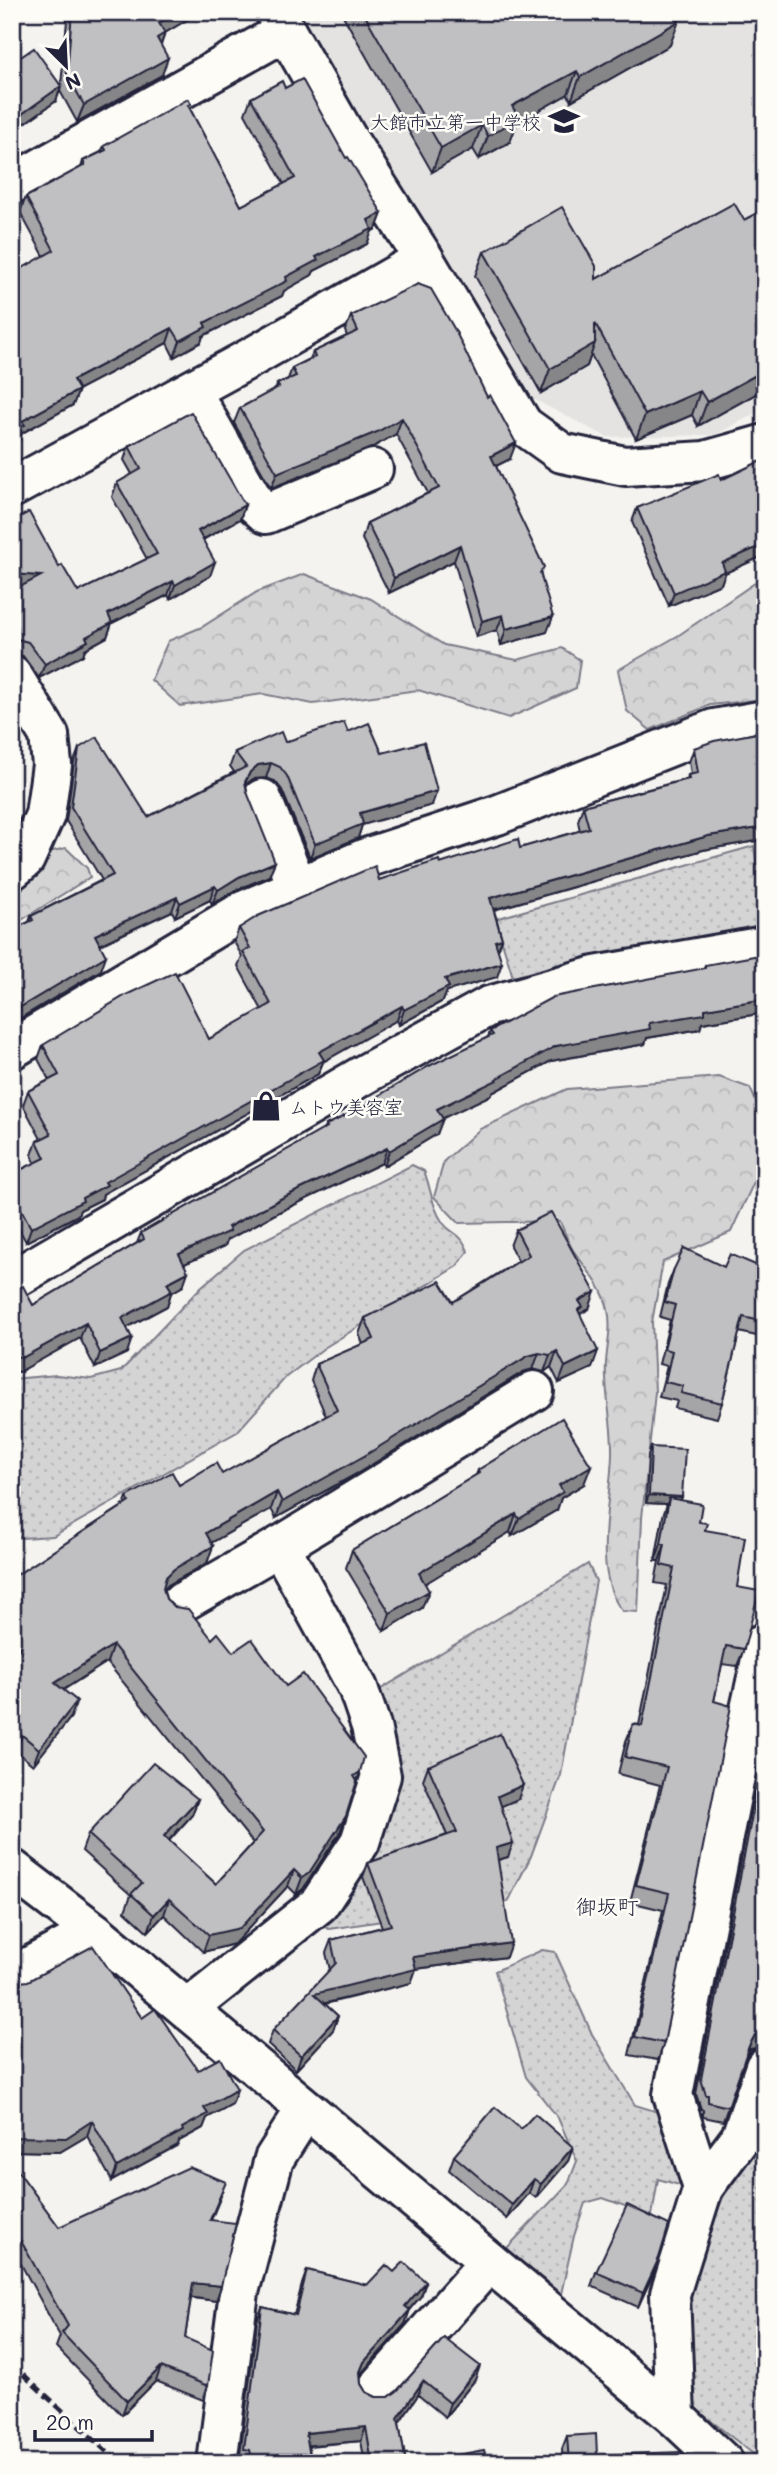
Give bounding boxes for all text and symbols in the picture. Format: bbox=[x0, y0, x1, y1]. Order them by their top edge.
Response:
north arrow bbox=[32, 32, 102, 102]
text: N bbox=[61, 68, 85, 96]
school or university icon: 大館市立第一中学校 bbox=[547, 104, 581, 138]
place label: 大館市立第一中学校 bbox=[370, 109, 541, 134]
shop icon: ムトウ美容室 bbox=[249, 1089, 283, 1123]
place label: ムトウ美容室 bbox=[289, 1094, 403, 1119]
district label: 御坂町 bbox=[576, 1892, 639, 1919]
scale bar bbox=[35, 2398, 152, 2442]
text: 20 m bbox=[46, 2408, 94, 2435]

